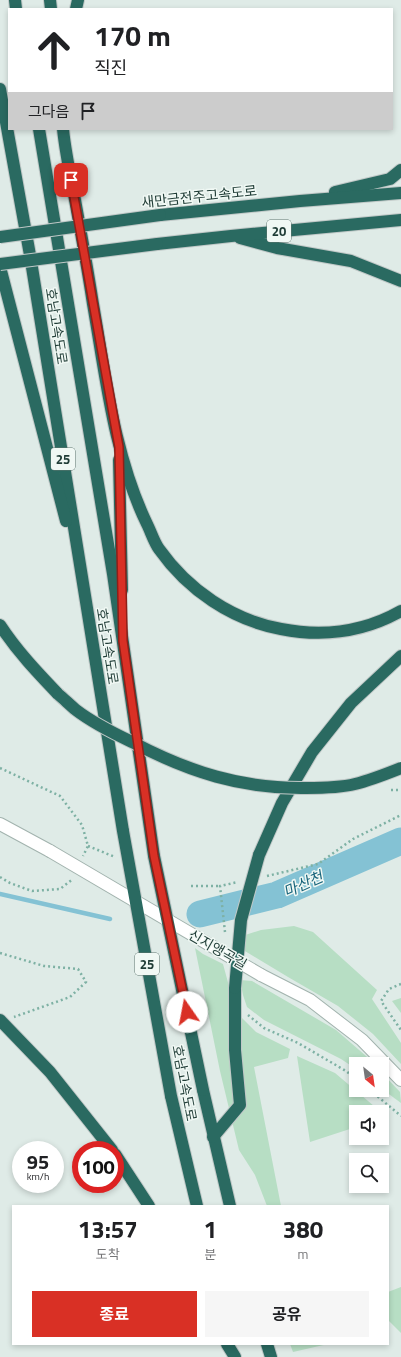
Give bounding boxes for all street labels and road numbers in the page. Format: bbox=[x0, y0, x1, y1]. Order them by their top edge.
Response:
street label: 새만금전주고속도로 bbox=[140, 179, 258, 213]
road number: 20 bbox=[267, 220, 291, 242]
street label: 호남고속도로 bbox=[41, 286, 73, 366]
road number: 25 bbox=[51, 448, 75, 470]
street label: 호남고속도로 bbox=[92, 606, 124, 686]
street label: 신지앵곡길 bbox=[185, 924, 251, 974]
road number: 25 bbox=[135, 953, 159, 975]
street label: 호남고속도로 bbox=[167, 1043, 203, 1123]

